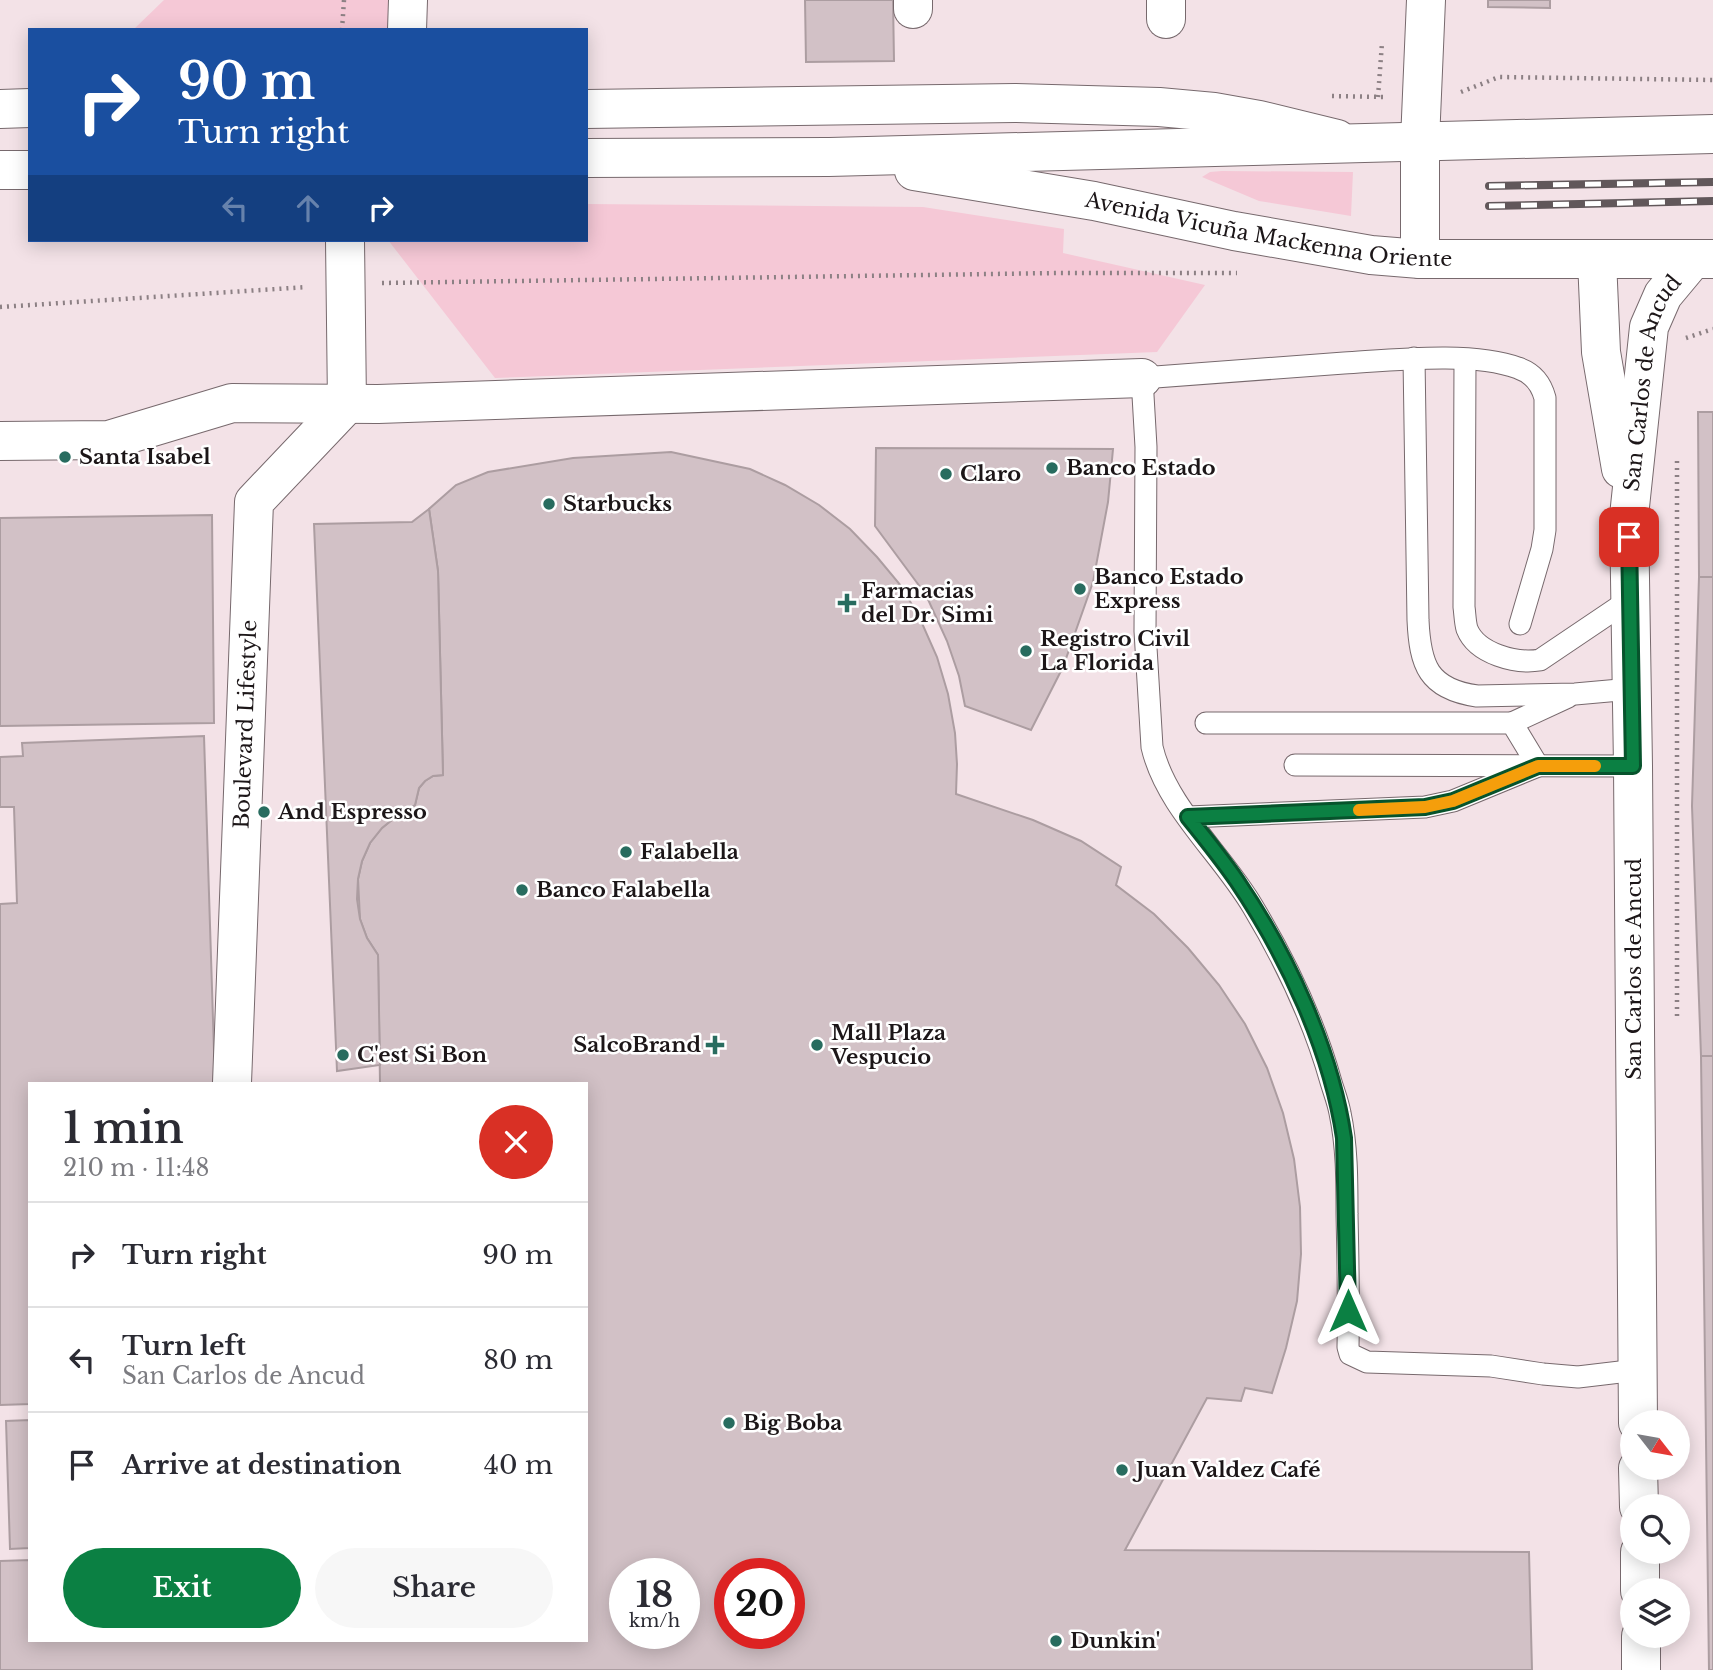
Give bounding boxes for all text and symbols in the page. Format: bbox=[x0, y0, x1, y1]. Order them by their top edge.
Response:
text: 90 m bbox=[178, 51, 315, 112]
icon: right bbox=[63, 56, 154, 147]
text: Turn right bbox=[178, 112, 349, 152]
street label: Avenida Vicuña Mackenna Oriente bbox=[1082, 187, 1452, 272]
icon: left bbox=[216, 189, 254, 227]
icon: ahead bbox=[289, 189, 327, 227]
icon: right bbox=[362, 189, 400, 227]
street label: San Carlos de Ancud bbox=[1619, 270, 1687, 493]
place label: Santa Isabel bbox=[79, 444, 211, 470]
marker: Santa Isabel bbox=[57, 449, 73, 465]
place label: Banco Estado bbox=[1066, 455, 1216, 481]
marker: Banco Estado bbox=[1044, 460, 1060, 476]
place label: Claro bbox=[960, 461, 1021, 487]
marker: Claro bbox=[938, 466, 954, 482]
place label: Starbucks bbox=[563, 491, 672, 517]
marker: Starbucks bbox=[541, 496, 557, 512]
pin bbox=[1599, 507, 1659, 567]
icon: arrive bbox=[1610, 518, 1648, 556]
place label: Banco Estado Express bbox=[1094, 564, 1244, 614]
place label: Farmacias del Dr. Simi bbox=[861, 578, 994, 628]
marker: Banco Estado Express bbox=[1072, 581, 1088, 597]
marker: Farmacias del Dr. Simi bbox=[839, 595, 855, 611]
street label: Boulevard Lifestyle bbox=[229, 619, 263, 829]
place label: Registro Civil La Florida bbox=[1040, 626, 1191, 676]
marker: Registro Civil La Florida bbox=[1018, 643, 1034, 659]
place label: And Espresso bbox=[277, 799, 427, 825]
marker: And Espresso bbox=[256, 804, 272, 820]
place label: Falabella bbox=[640, 839, 739, 865]
marker: Falabella bbox=[618, 844, 634, 860]
street label: San Carlos de Ancud bbox=[1621, 858, 1647, 1080]
place label: Banco Falabella bbox=[536, 877, 710, 903]
marker: Banco Falabella bbox=[514, 882, 530, 898]
place label: Mall Plaza Vespucio bbox=[830, 1020, 946, 1070]
place label: SalcoBrand bbox=[573, 1032, 701, 1058]
marker: SalcoBrand bbox=[707, 1037, 723, 1053]
marker: Mall Plaza Vespucio bbox=[809, 1037, 825, 1053]
place label: C'est Si Bon bbox=[357, 1042, 487, 1068]
marker: C'est Si Bon bbox=[335, 1047, 351, 1063]
text: 1 min bbox=[63, 1102, 184, 1154]
button: close bbox=[479, 1105, 553, 1179]
text: 210 m · 11:48 bbox=[63, 1154, 209, 1182]
icon: right bbox=[63, 1236, 101, 1274]
text: Turn right bbox=[122, 1239, 267, 1271]
text: 90 m bbox=[482, 1239, 553, 1271]
position arrow bbox=[1311, 1274, 1385, 1348]
text: Turn left bbox=[122, 1330, 246, 1362]
icon: left bbox=[63, 1341, 101, 1379]
text: 80 m bbox=[483, 1344, 553, 1376]
text: San Carlos de Ancud bbox=[122, 1362, 365, 1390]
place label: Big Boba bbox=[743, 1410, 842, 1436]
north arrow bbox=[1620, 1410, 1690, 1480]
map controls bbox=[1620, 1410, 1690, 1648]
marker: Big Boba bbox=[721, 1415, 737, 1431]
icon: arrive bbox=[63, 1446, 101, 1484]
text: Arrive at destination bbox=[122, 1449, 402, 1481]
text: 40 m bbox=[484, 1449, 553, 1481]
place label: Juan Valdez Café bbox=[1132, 1457, 1321, 1483]
marker: Juan Valdez Café bbox=[1114, 1462, 1130, 1478]
button: search bbox=[1620, 1494, 1690, 1564]
button: Exit bbox=[63, 1548, 301, 1628]
button: Share bbox=[315, 1548, 553, 1628]
speed limit sign: 20 bbox=[714, 1558, 805, 1649]
text: 18 bbox=[636, 1573, 673, 1616]
button: layers bbox=[1620, 1578, 1690, 1648]
text: km/h bbox=[629, 1610, 680, 1632]
place label: Dunkin' bbox=[1070, 1628, 1160, 1654]
marker: Dunkin' bbox=[1048, 1633, 1064, 1649]

